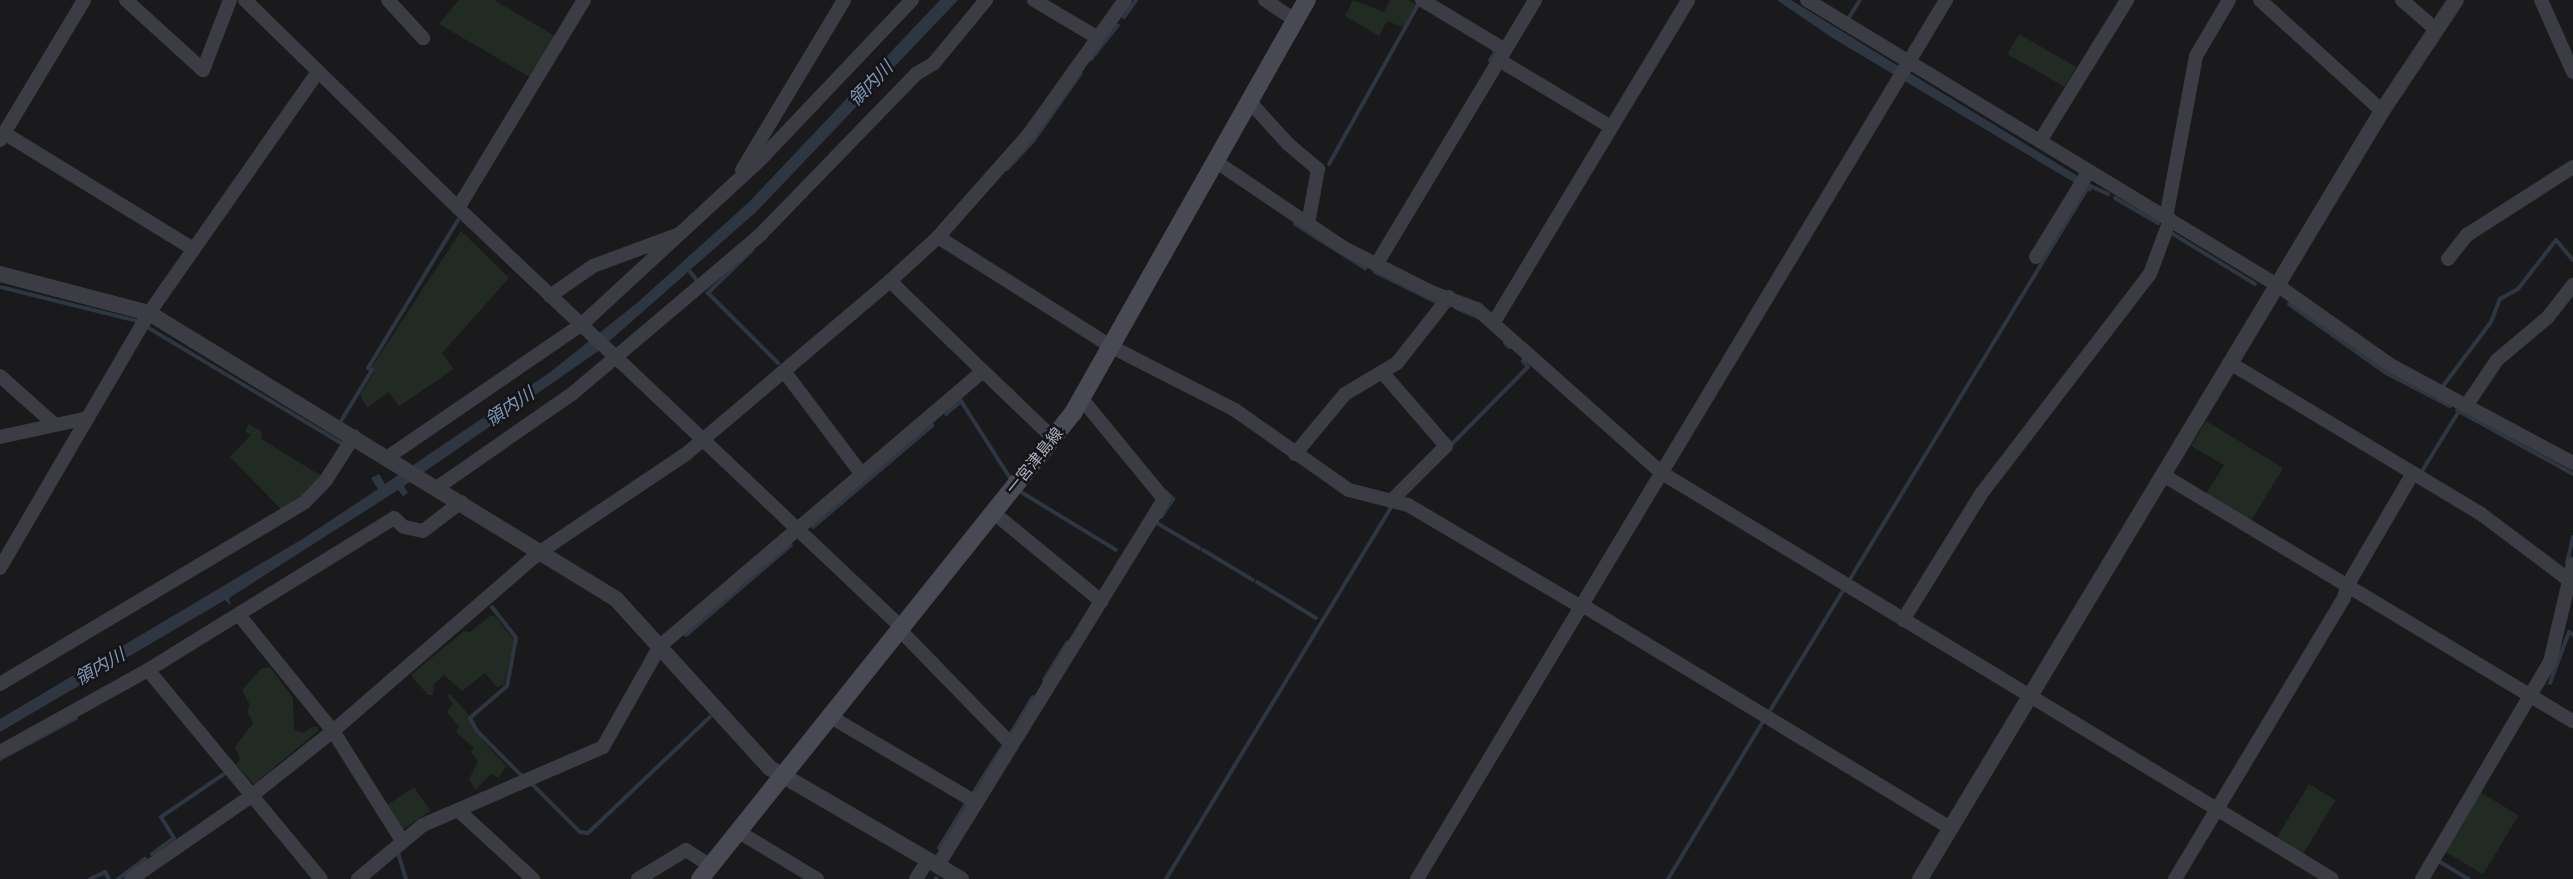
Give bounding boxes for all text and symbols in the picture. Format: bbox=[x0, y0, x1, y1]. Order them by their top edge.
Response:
water label: 領内川 bbox=[844, 57, 898, 111]
water label: 領内川 bbox=[482, 383, 538, 431]
street label: 一宮津島線 bbox=[1002, 424, 1068, 498]
water label: 領内川 bbox=[71, 644, 129, 690]

